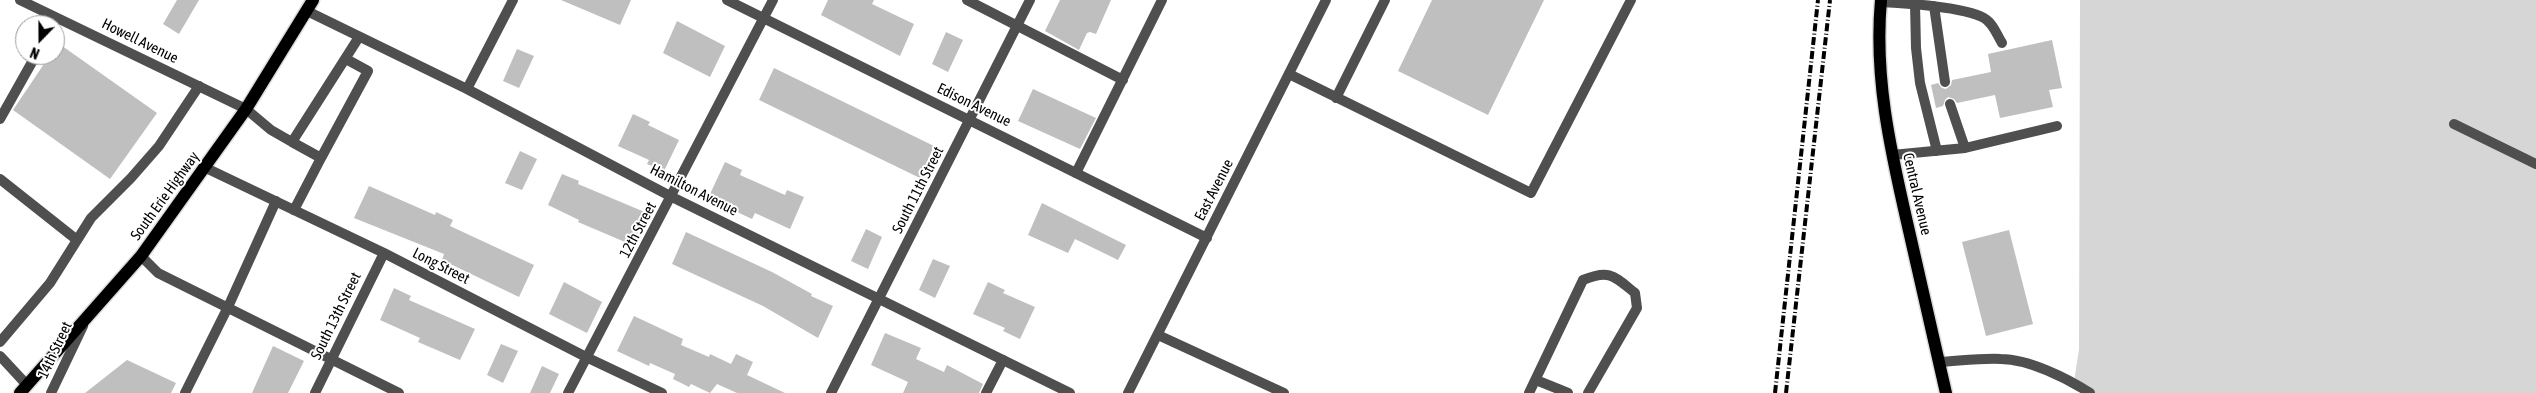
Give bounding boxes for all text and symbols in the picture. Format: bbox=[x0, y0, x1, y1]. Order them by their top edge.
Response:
north arrow bbox=[15, 15, 65, 65]
street label: Howell Avenue bbox=[99, 15, 181, 67]
text: N bbox=[28, 44, 42, 62]
street label: Edison Avenue bbox=[934, 79, 1014, 131]
street label: South 11th Street bbox=[888, 144, 948, 236]
street label: South Erie Highway bbox=[127, 148, 203, 244]
street label: Central Avenue bbox=[1899, 151, 1935, 237]
street label: East Avenue bbox=[1191, 156, 1237, 224]
street label: Hamilton Avenue bbox=[647, 160, 741, 220]
street label: 12th Street bbox=[616, 199, 660, 261]
street label: Long Street bbox=[409, 244, 473, 288]
street label: South 13th Street bbox=[307, 269, 365, 363]
street label: 14th Street bbox=[34, 319, 76, 381]

